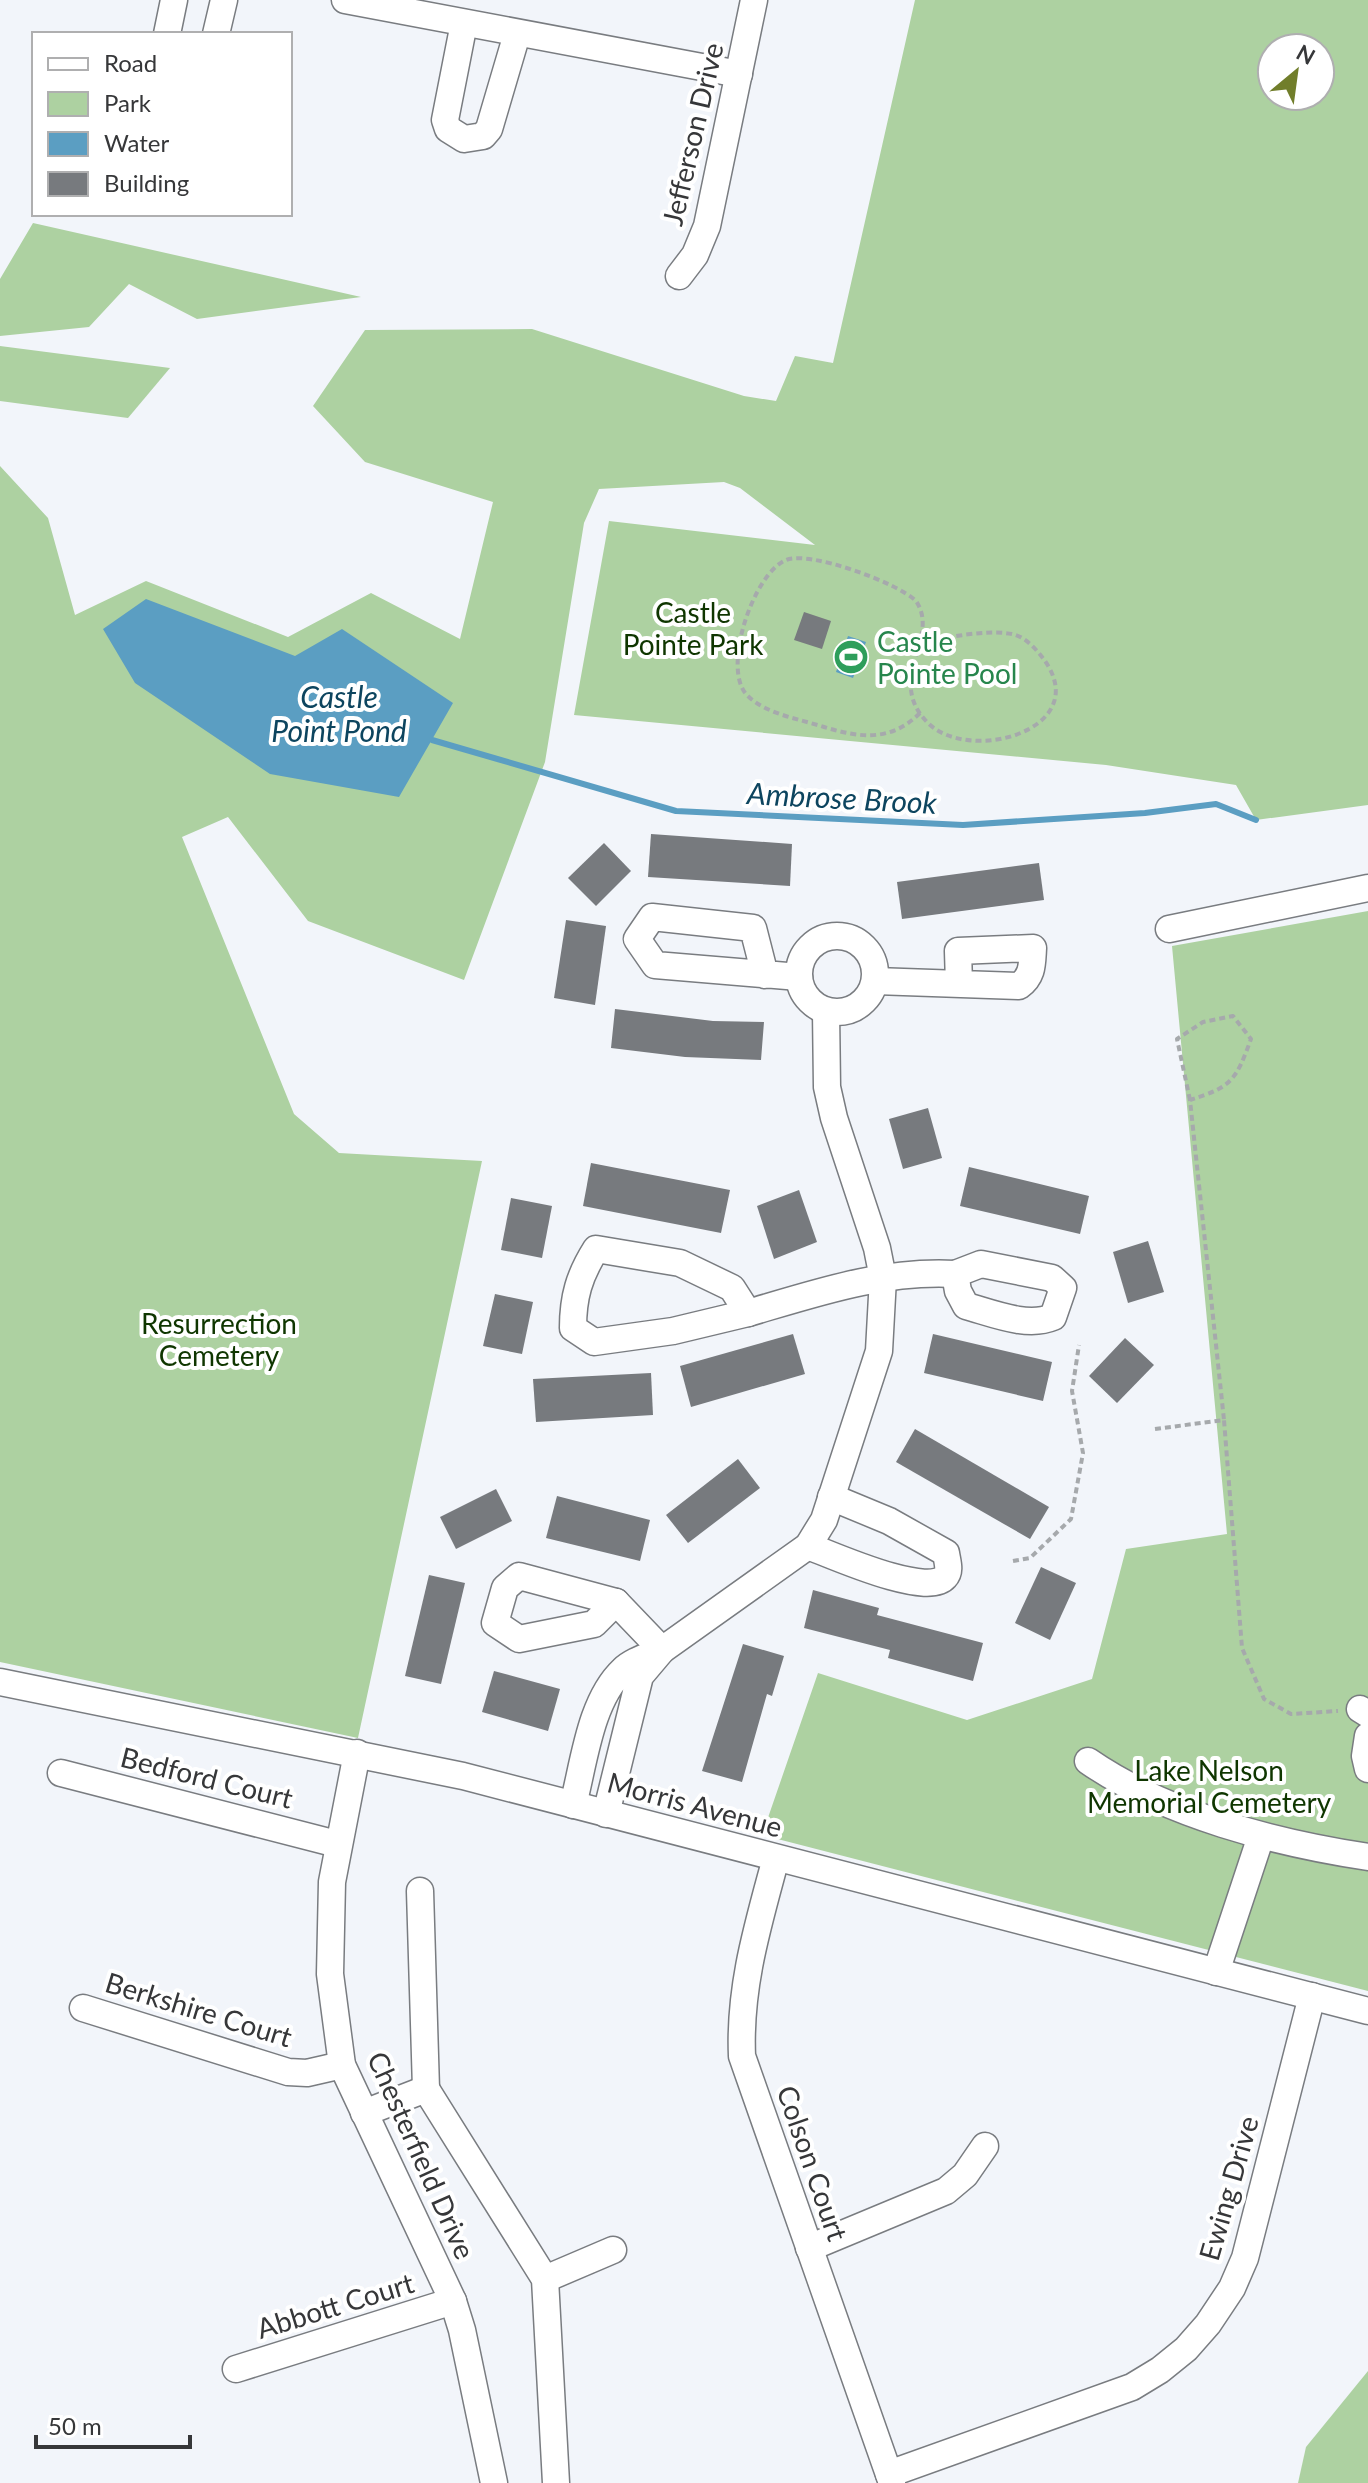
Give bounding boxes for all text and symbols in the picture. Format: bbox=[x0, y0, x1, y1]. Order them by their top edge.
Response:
legend bbox=[32, 32, 292, 216]
north arrow bbox=[1256, 32, 1336, 112]
text: N bbox=[1292, 38, 1320, 70]
street label: Jefferson Drive bbox=[654, 39, 730, 229]
text: Road bbox=[104, 48, 157, 77]
text: Park bbox=[104, 88, 152, 117]
text: Water bbox=[104, 128, 169, 157]
text: Building bbox=[104, 168, 189, 197]
park label: Castle Pointe Park bbox=[623, 595, 764, 661]
place label: Castle Pointe Pool bbox=[877, 624, 1017, 690]
sports icon: Castle Pointe Pool bbox=[832, 638, 870, 676]
water label: Castle Point Pond bbox=[271, 678, 407, 748]
water label: Ambrose Brook bbox=[745, 774, 939, 820]
park label: Resurrection Cemetery bbox=[141, 1306, 297, 1372]
street label: Bedford Court bbox=[117, 1739, 297, 1815]
park label: Lake Nelson Memorial Cemetery bbox=[1087, 1753, 1332, 1819]
street label: Morris Avenue bbox=[604, 1764, 786, 1844]
street label: Berkshire Court bbox=[102, 1964, 296, 2054]
street label: Chesterfield Drive bbox=[361, 2046, 483, 2264]
street label: Colson Court bbox=[771, 2081, 855, 2245]
street label: Ewing Drive bbox=[1191, 2112, 1265, 2264]
street label: Abbott Court bbox=[252, 2265, 418, 2345]
scale bar bbox=[36, 2399, 190, 2449]
text: 50 m bbox=[48, 2411, 102, 2440]

